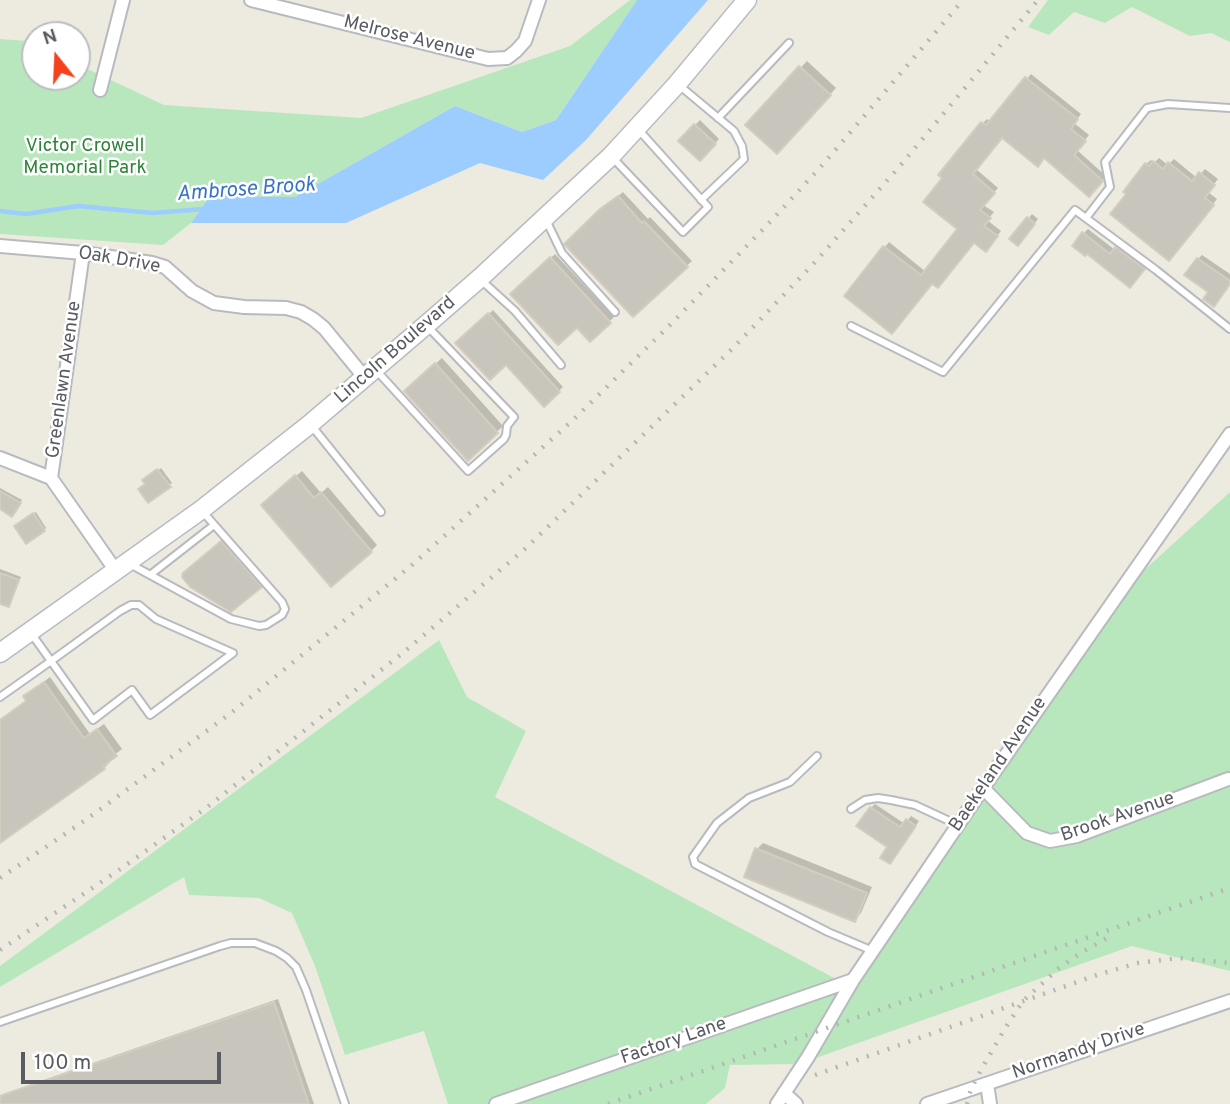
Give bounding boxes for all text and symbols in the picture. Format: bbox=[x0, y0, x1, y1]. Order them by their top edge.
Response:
street label: Melrose Avenue bbox=[341, 12, 477, 66]
north arrow bbox=[21, 21, 91, 91]
text: N bbox=[40, 24, 60, 51]
park label: Victor Crowell Memorial Park bbox=[23, 136, 147, 180]
water label: Ambrose Brook bbox=[176, 174, 316, 208]
street label: Oak Drive bbox=[76, 243, 162, 279]
street label: Lincoln Boulevard bbox=[331, 292, 461, 410]
street label: Greenlawn Avenue bbox=[43, 300, 87, 460]
street label: Baekeland Avenue bbox=[945, 693, 1053, 837]
street label: Brook Avenue bbox=[1058, 788, 1178, 848]
street label: Factory Lane bbox=[618, 1013, 730, 1071]
street label: Normandy Drive bbox=[1010, 1019, 1148, 1085]
scale bar bbox=[24, 1038, 224, 1082]
text: 100 m bbox=[34, 1050, 91, 1077]

